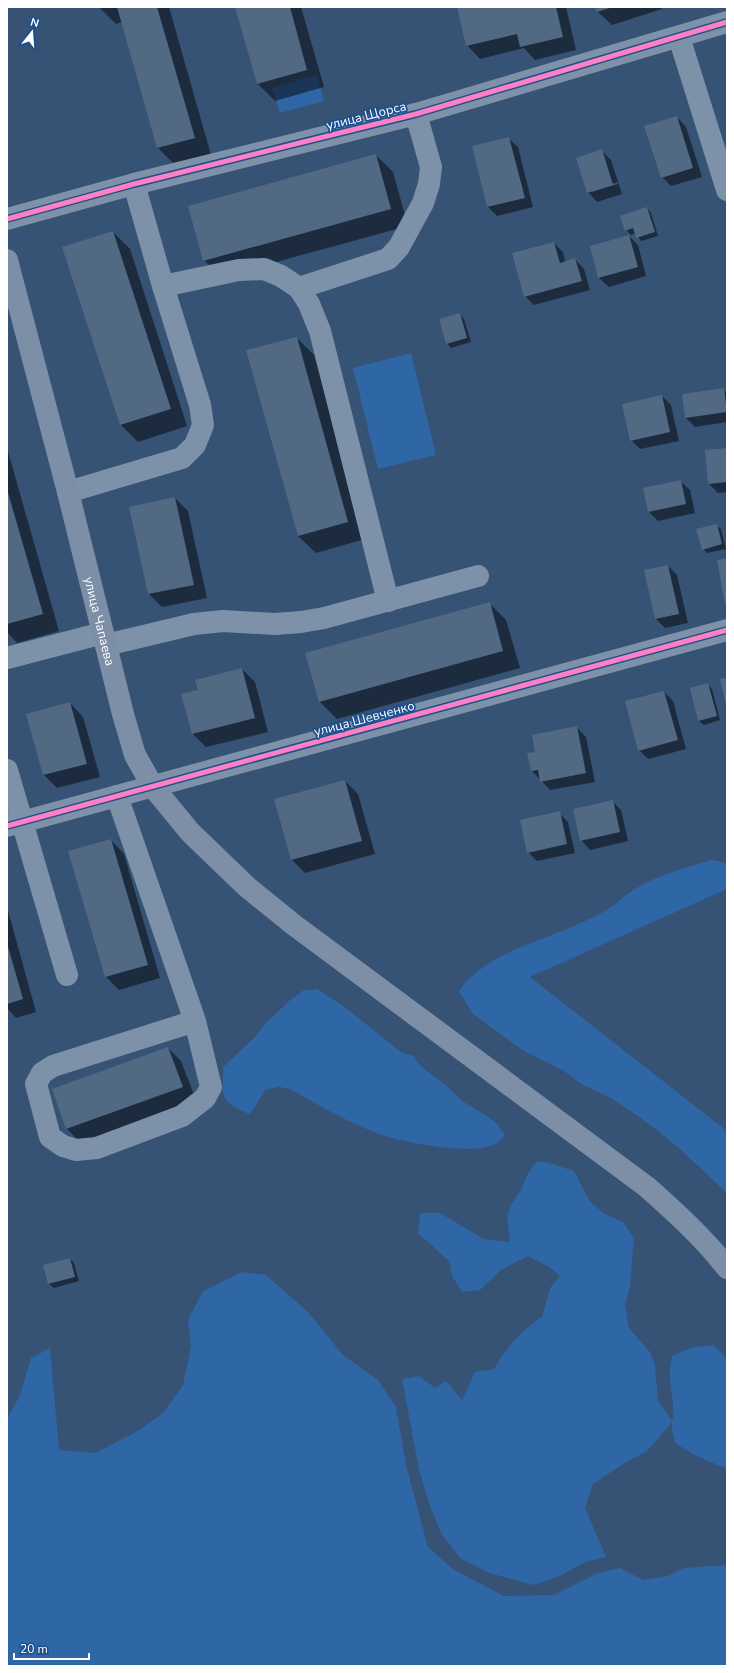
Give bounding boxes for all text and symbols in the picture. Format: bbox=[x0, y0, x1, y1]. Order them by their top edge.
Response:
north arrow bbox=[12, 12, 52, 52]
text: N bbox=[29, 15, 41, 31]
street label: улица Щорса bbox=[324, 97, 408, 135]
street label: улица Чапаева bbox=[79, 575, 119, 668]
street label: улица Шевченко bbox=[312, 697, 417, 741]
scale bar bbox=[14, 1635, 89, 1661]
text: 20 m bbox=[20, 1641, 48, 1657]

